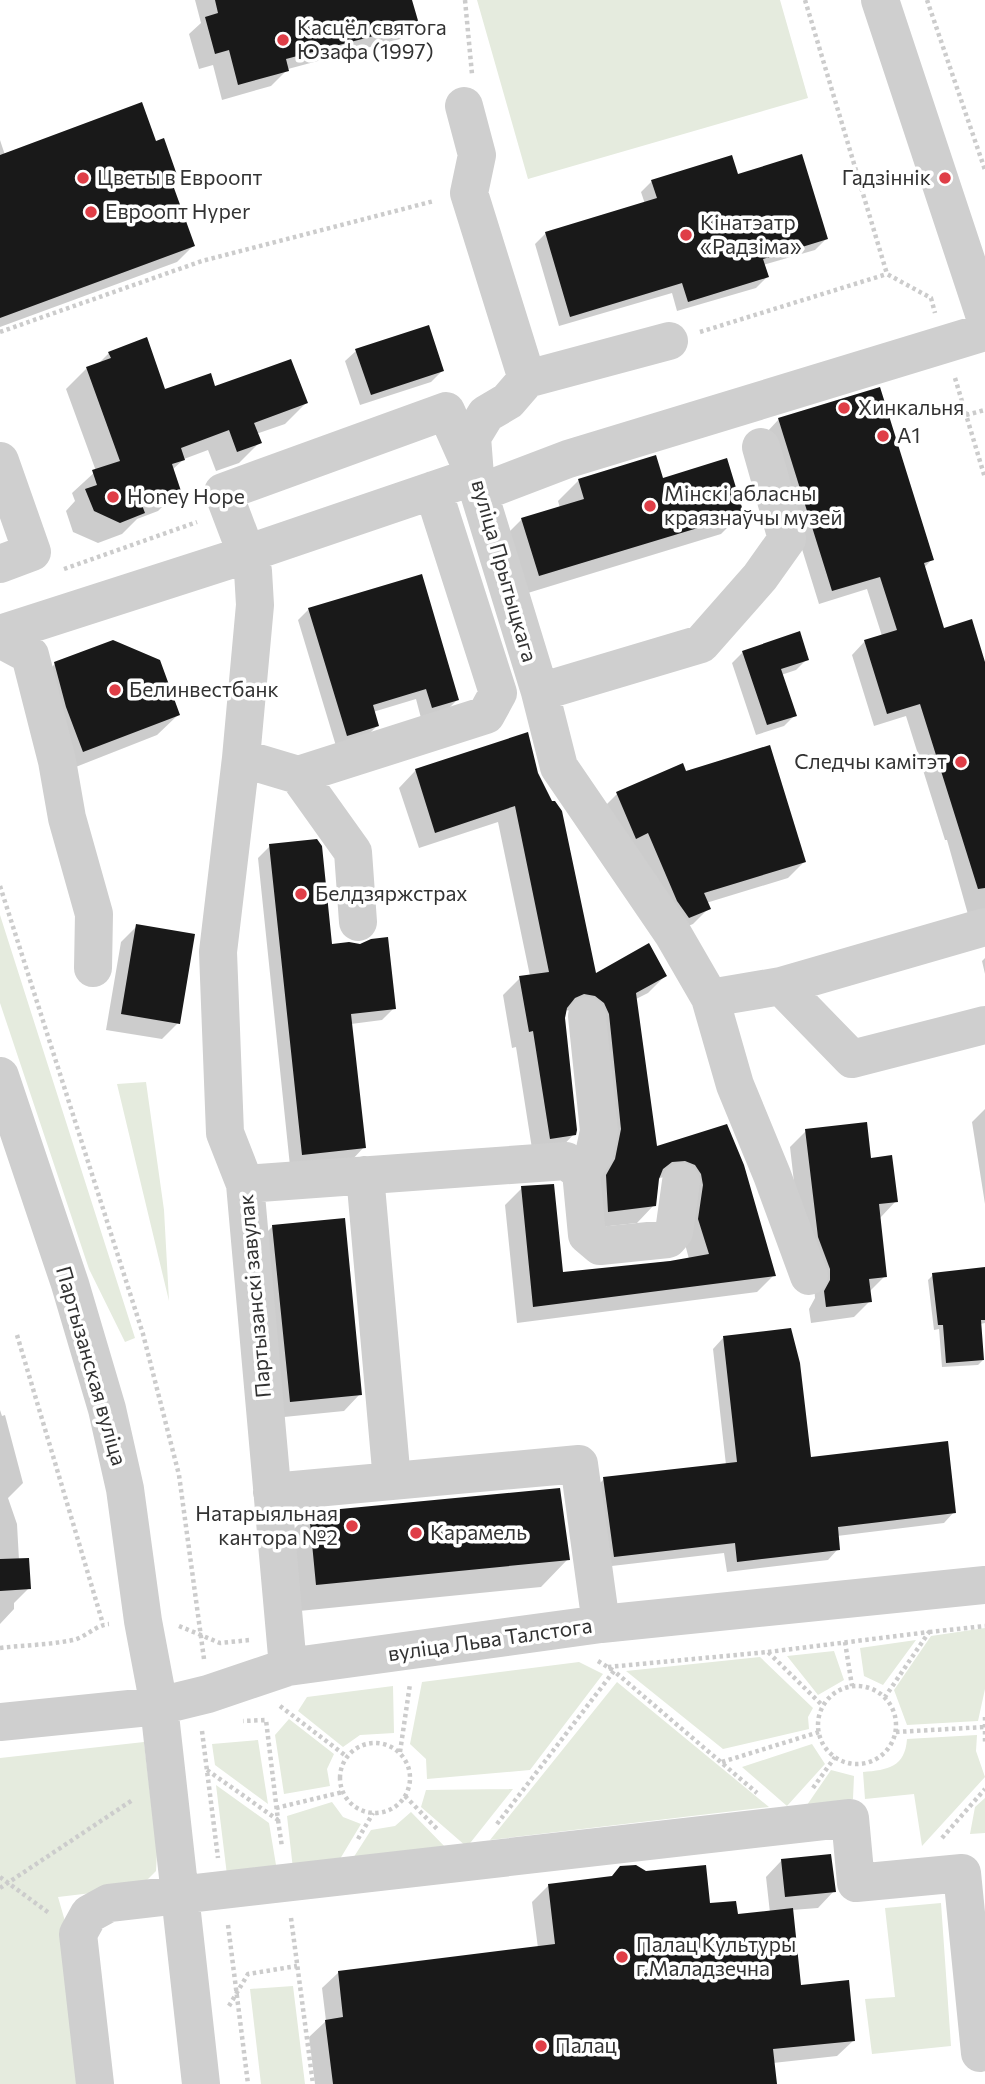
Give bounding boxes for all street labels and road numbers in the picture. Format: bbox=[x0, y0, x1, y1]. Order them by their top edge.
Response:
street label: вуліца Прытыцкага bbox=[467, 476, 543, 665]
street label: Партызанскі завулак bbox=[232, 1193, 275, 1399]
street label: Партызанская вуліца bbox=[52, 1263, 133, 1468]
street label: вуліца Льва Талстога bbox=[386, 1612, 593, 1665]

